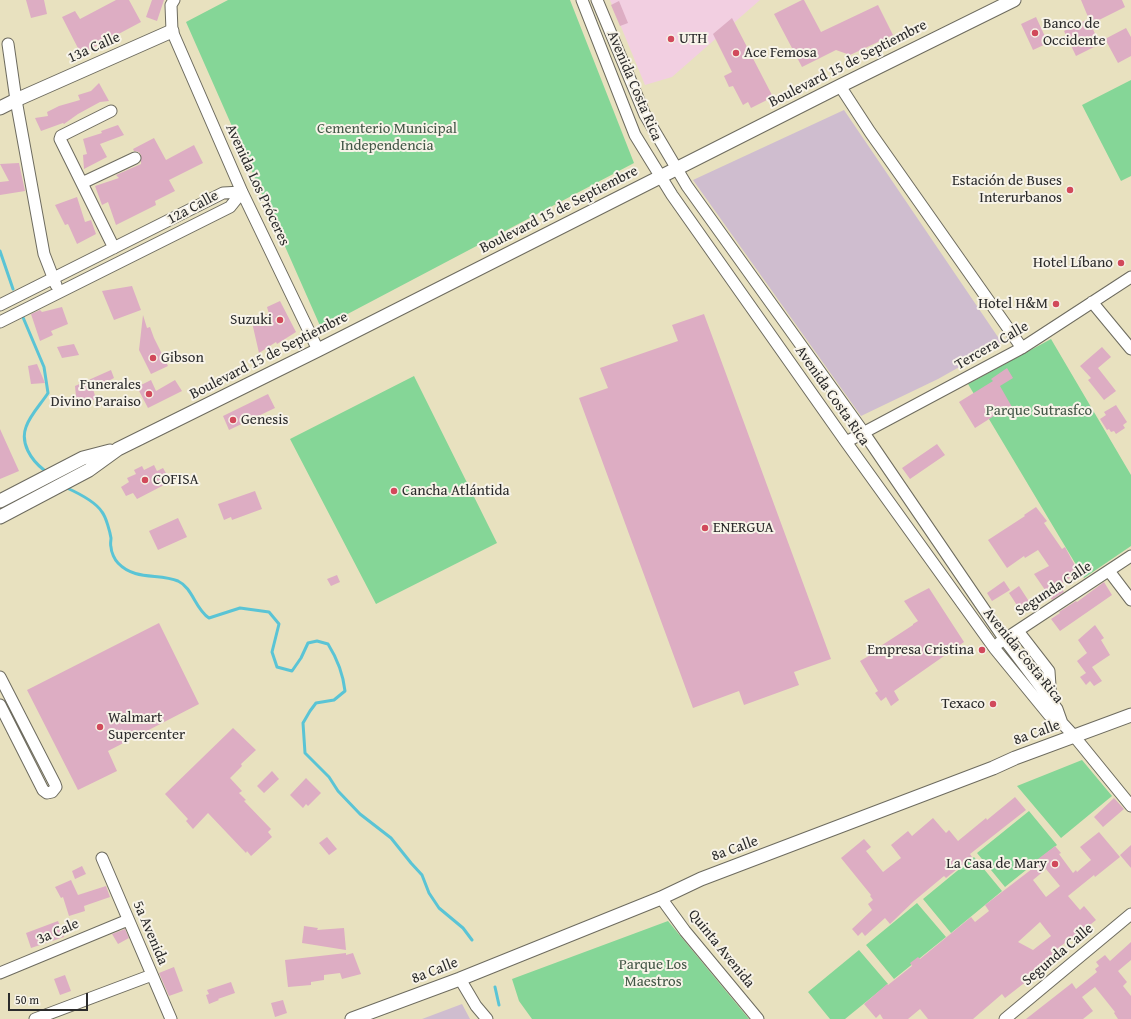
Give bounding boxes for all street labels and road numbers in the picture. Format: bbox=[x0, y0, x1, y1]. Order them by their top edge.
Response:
street label: Boulevard 15 de Septiembre bbox=[766, 16, 930, 112]
street label: 13a Calle bbox=[65, 28, 123, 68]
street label: Avenida Costa Rica bbox=[603, 28, 665, 144]
street label: Avenida Los Próceres bbox=[221, 121, 293, 249]
street label: Boulevard 15 de Septiembre bbox=[477, 162, 641, 258]
street label: 12a Calle bbox=[164, 187, 222, 229]
street label: Boulevard 15 de Septiembre bbox=[187, 308, 351, 404]
street label: Tercera Calle bbox=[952, 318, 1032, 374]
street label: Avenida Costa Rica bbox=[791, 343, 873, 449]
street label: Segunda Calle bbox=[1012, 558, 1096, 620]
street label: Avenida Costa Rica bbox=[979, 605, 1067, 707]
street label: 8a Calle bbox=[1011, 716, 1063, 750]
street label: 8a Calle bbox=[709, 832, 761, 866]
street label: 5a Avenida bbox=[128, 898, 172, 968]
street label: Quinta Avenida bbox=[684, 906, 758, 992]
street label: 3a Cale bbox=[34, 915, 82, 949]
street label: Segunda Calle bbox=[1019, 920, 1097, 990]
street label: 8a Calle bbox=[409, 954, 461, 988]

